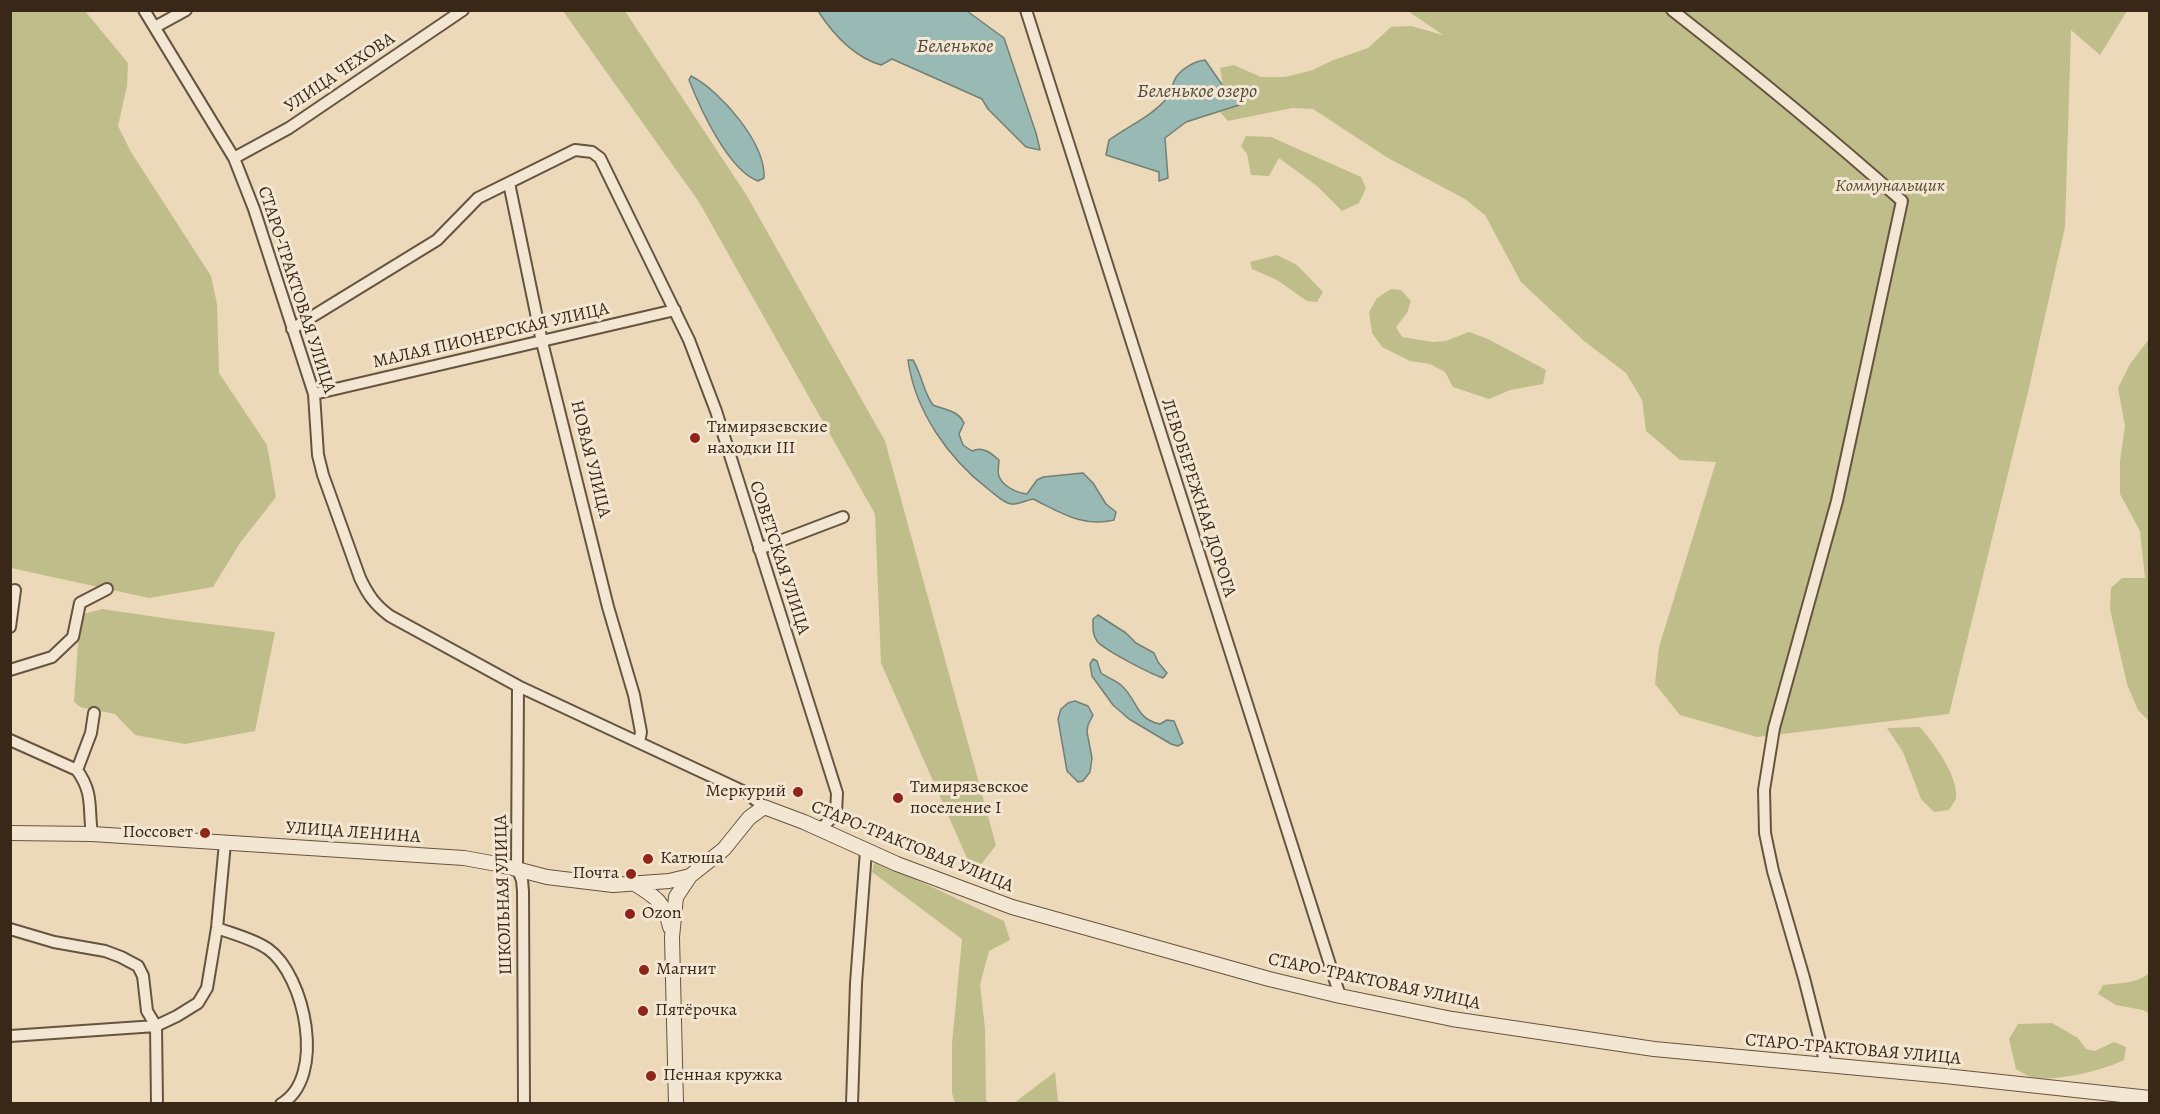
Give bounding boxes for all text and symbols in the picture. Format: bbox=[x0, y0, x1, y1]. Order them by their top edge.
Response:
street label: УЛИЦА ЧЕХОВА bbox=[281, 28, 399, 118]
water label: Беленькое bbox=[917, 35, 993, 59]
water label: Беленькое озеро bbox=[1137, 80, 1257, 104]
park label: Коммунальщик bbox=[1835, 176, 1945, 198]
street label: СТАРО-ТРАКТОВАЯ УЛИЦА bbox=[252, 184, 340, 396]
street label: МАЛАЯ ПИОНЕРСКАЯ УЛИЦА bbox=[371, 298, 611, 374]
street label: ЛЕВОБЕРЕЖНАЯ ДОРОГА bbox=[1156, 396, 1240, 600]
street label: НОВАЯ УЛИЦА bbox=[565, 398, 615, 520]
place label: Тимирязевские находки III bbox=[707, 417, 828, 460]
marker: Тимирязевские находки III bbox=[688, 431, 702, 445]
street label: СОВЕТСКАЯ УЛИЦА bbox=[744, 478, 814, 638]
place label: Тимирязевское поселение I bbox=[910, 777, 1029, 820]
place label: Меркурий bbox=[705, 781, 786, 803]
marker: Меркурий bbox=[791, 785, 805, 799]
marker: Тимирязевское поселение I bbox=[891, 791, 905, 805]
street label: СТАРО-ТРАКТОВАЯ УЛИЦА bbox=[808, 796, 1016, 898]
street label: ШКОЛЬНАЯ УЛИЦА bbox=[490, 814, 518, 976]
street label: УЛИЦА ЛЕНИНА bbox=[285, 818, 421, 848]
place label: Поссовет bbox=[123, 822, 193, 844]
marker: Поссовет bbox=[198, 826, 212, 840]
place label: Катюша bbox=[660, 848, 724, 870]
marker: Катюша bbox=[641, 852, 655, 866]
place label: Почта bbox=[573, 863, 619, 885]
marker: Почта bbox=[624, 867, 638, 881]
place label: Ozon bbox=[642, 903, 682, 925]
marker: Ozon bbox=[623, 907, 637, 921]
street label: СТАРО-ТРАКТОВАЯ УЛИЦА bbox=[1266, 949, 1482, 1015]
place label: Магнит bbox=[656, 959, 716, 981]
marker: Магнит bbox=[637, 963, 651, 977]
place label: Пятёрочка bbox=[655, 1000, 737, 1022]
marker: Пятёрочка bbox=[636, 1004, 650, 1018]
street label: СТАРО-ТРАКТОВАЯ УЛИЦА bbox=[1744, 1030, 1962, 1070]
place label: Пенная кружка bbox=[663, 1065, 783, 1087]
marker: Пенная кружка bbox=[644, 1069, 658, 1083]

